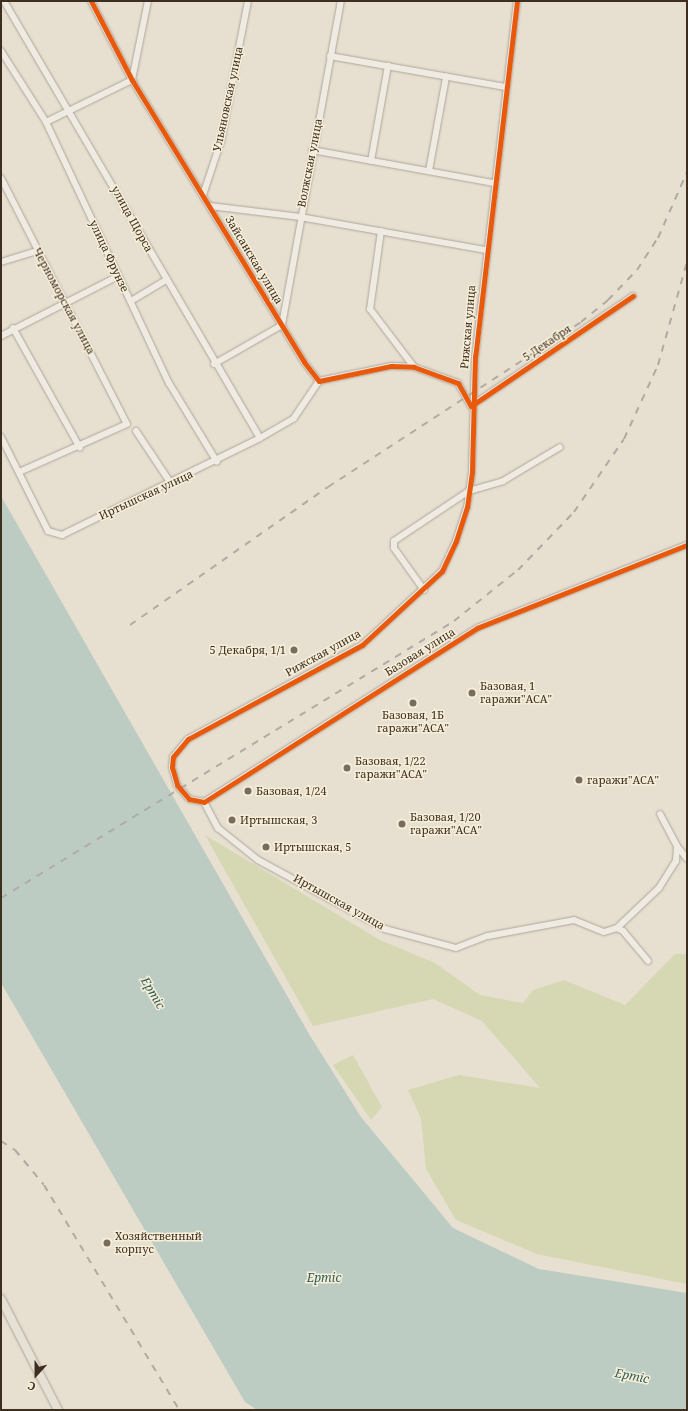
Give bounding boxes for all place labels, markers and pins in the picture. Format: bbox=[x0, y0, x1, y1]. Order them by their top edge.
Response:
place label: 5 Декабря, 1/1 bbox=[209, 643, 286, 657]
marker: 5 Декабря, 1/1 bbox=[289, 645, 299, 655]
place label: Базовая, 1 гаражи"ACА" bbox=[480, 680, 552, 706]
marker: Базовая, 1 гаражи"ACА" bbox=[467, 688, 477, 698]
marker: Базовая, 1Б гаражи"ACА" bbox=[408, 698, 418, 708]
place label: Базовая, 1Б гаражи"ACА" bbox=[377, 709, 449, 735]
place label: Базовая, 1/22 гаражи"ACА" bbox=[355, 755, 427, 781]
marker: Базовая, 1/22 гаражи"ACА" bbox=[342, 763, 352, 773]
place label: гаражи"ACА" bbox=[587, 773, 659, 787]
marker: гаражи"ACА" bbox=[574, 775, 584, 785]
place label: Базовая, 1/24 bbox=[256, 784, 327, 798]
marker: Базовая, 1/24 bbox=[243, 786, 253, 796]
place label: Базовая, 1/20 гаражи"ACА" bbox=[410, 811, 482, 837]
place label: Иртышская, 3 bbox=[240, 813, 317, 827]
marker: Иртышская, 3 bbox=[227, 815, 237, 825]
marker: Базовая, 1/20 гаражи"ACА" bbox=[397, 819, 407, 829]
place label: Иртышская, 5 bbox=[274, 840, 351, 854]
marker: Иртышская, 5 bbox=[261, 842, 271, 852]
place label: Хозяйственный корпус bbox=[115, 1230, 202, 1256]
marker: Хозяйственный корпус bbox=[102, 1238, 112, 1248]

